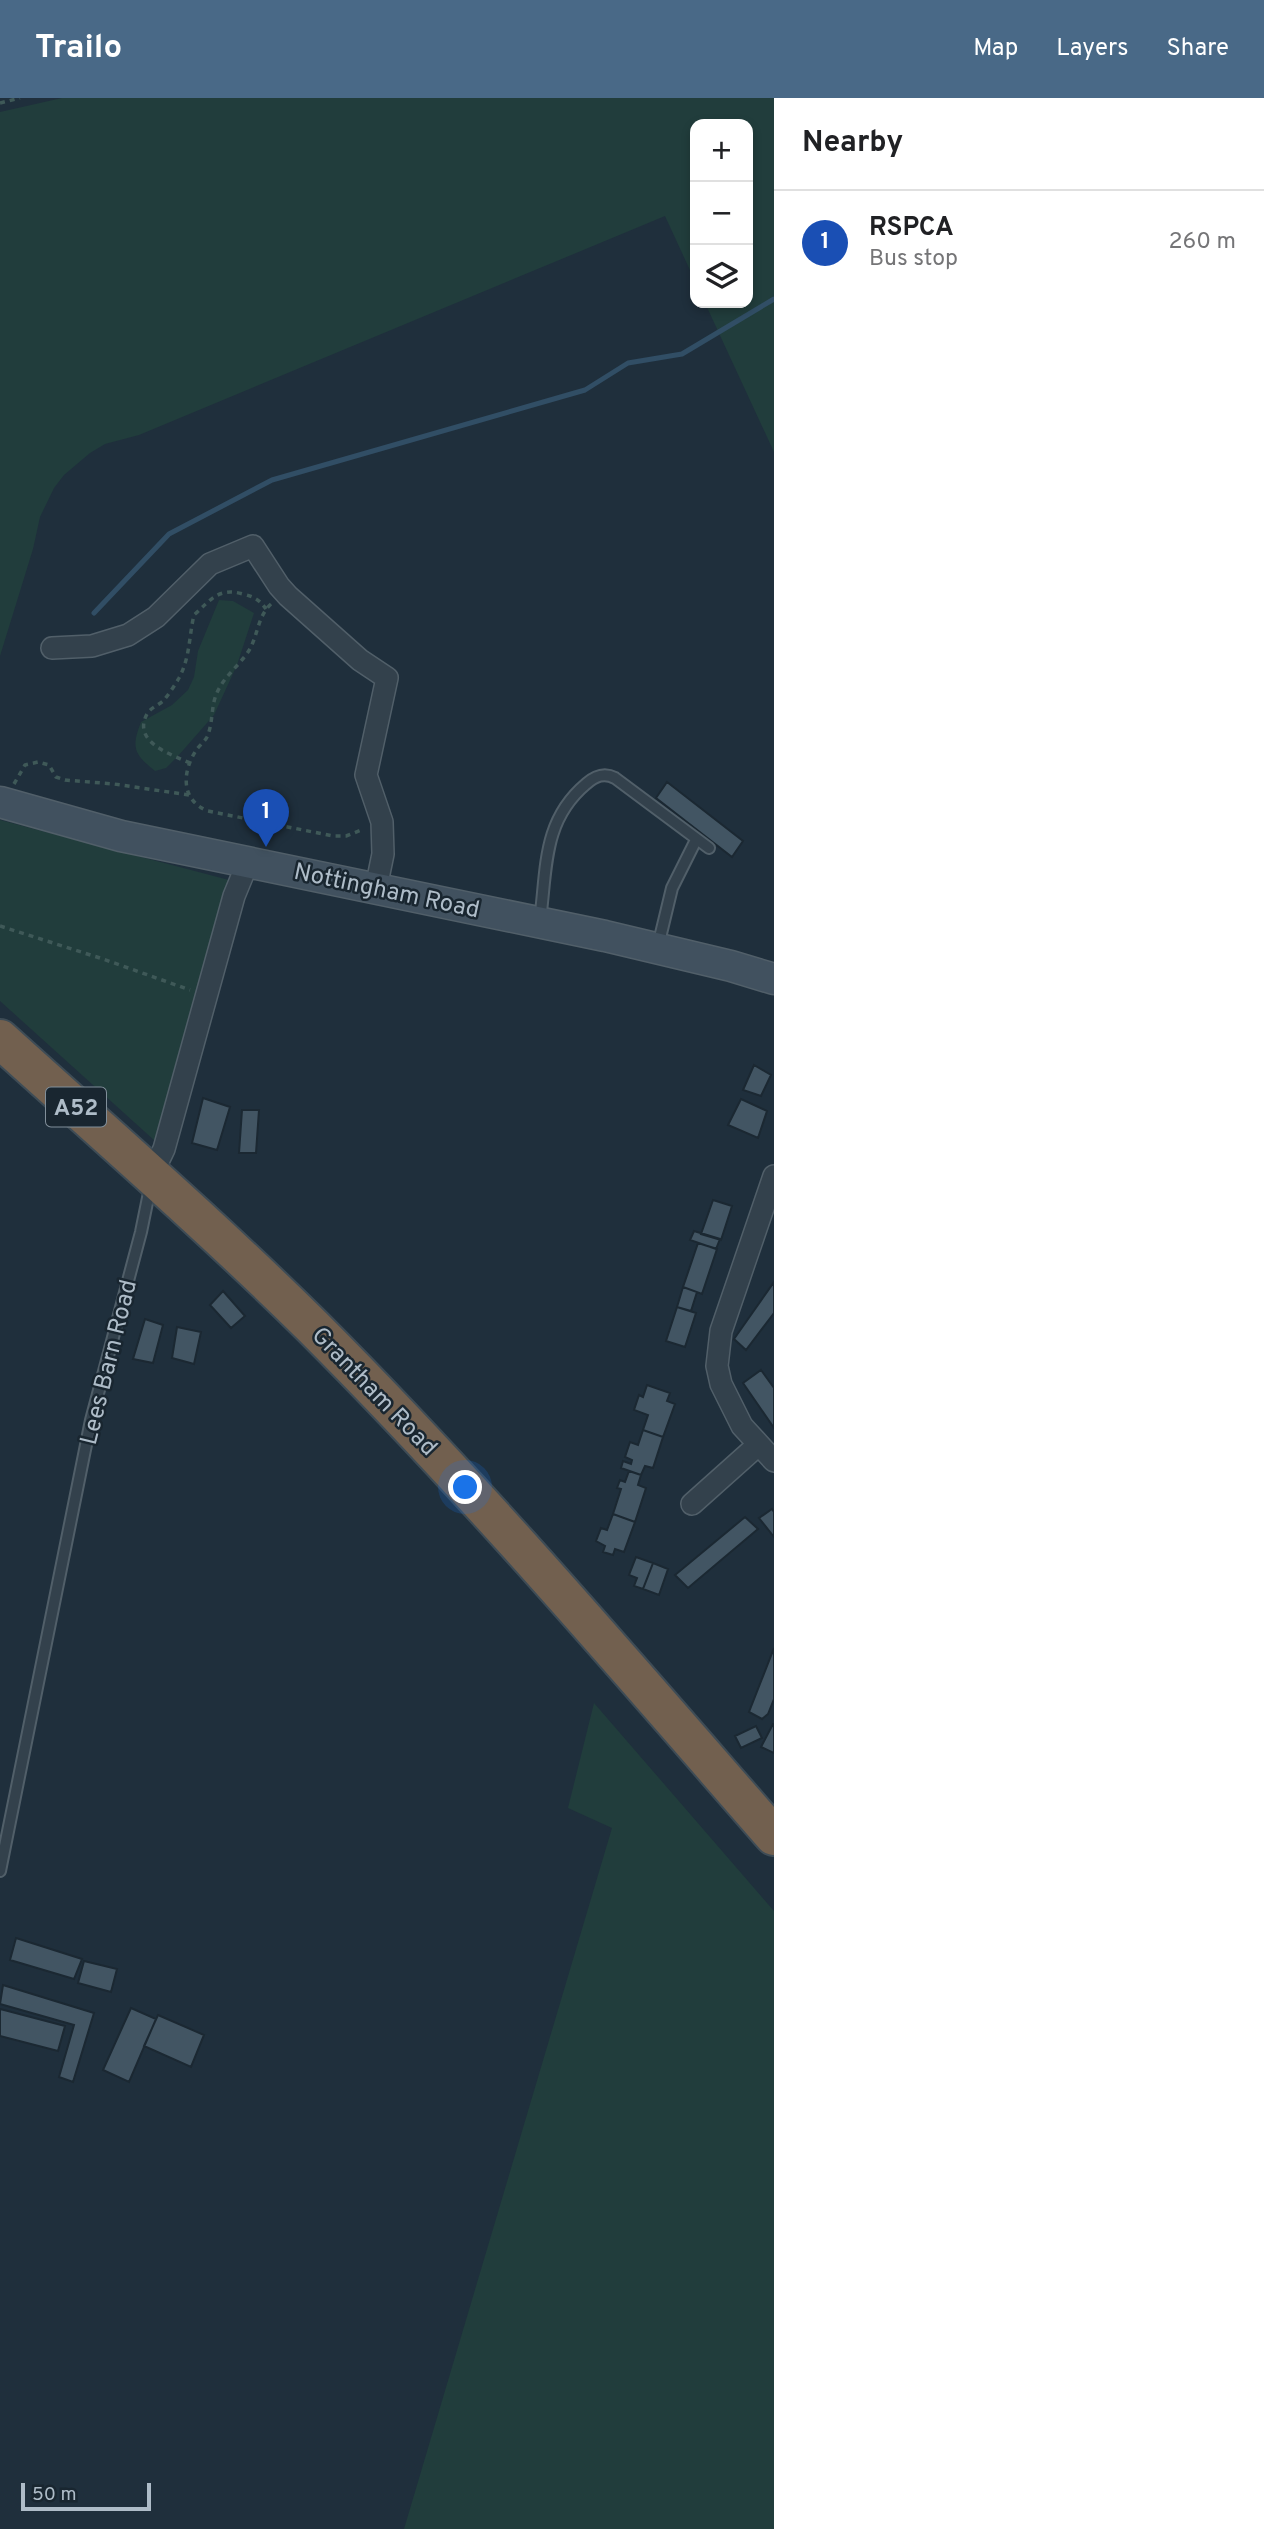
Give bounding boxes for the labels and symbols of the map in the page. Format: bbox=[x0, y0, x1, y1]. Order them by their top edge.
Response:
pin: 1 bbox=[243, 789, 289, 847]
street label: Nottingham Road bbox=[291, 858, 482, 926]
road number: A52 bbox=[46, 1088, 106, 1126]
street label: Lees Barn Road bbox=[75, 1277, 145, 1448]
street label: Grantham Road bbox=[304, 1321, 443, 1463]
your location bbox=[448, 1470, 482, 1504]
scale bar bbox=[21, 2480, 150, 2512]

